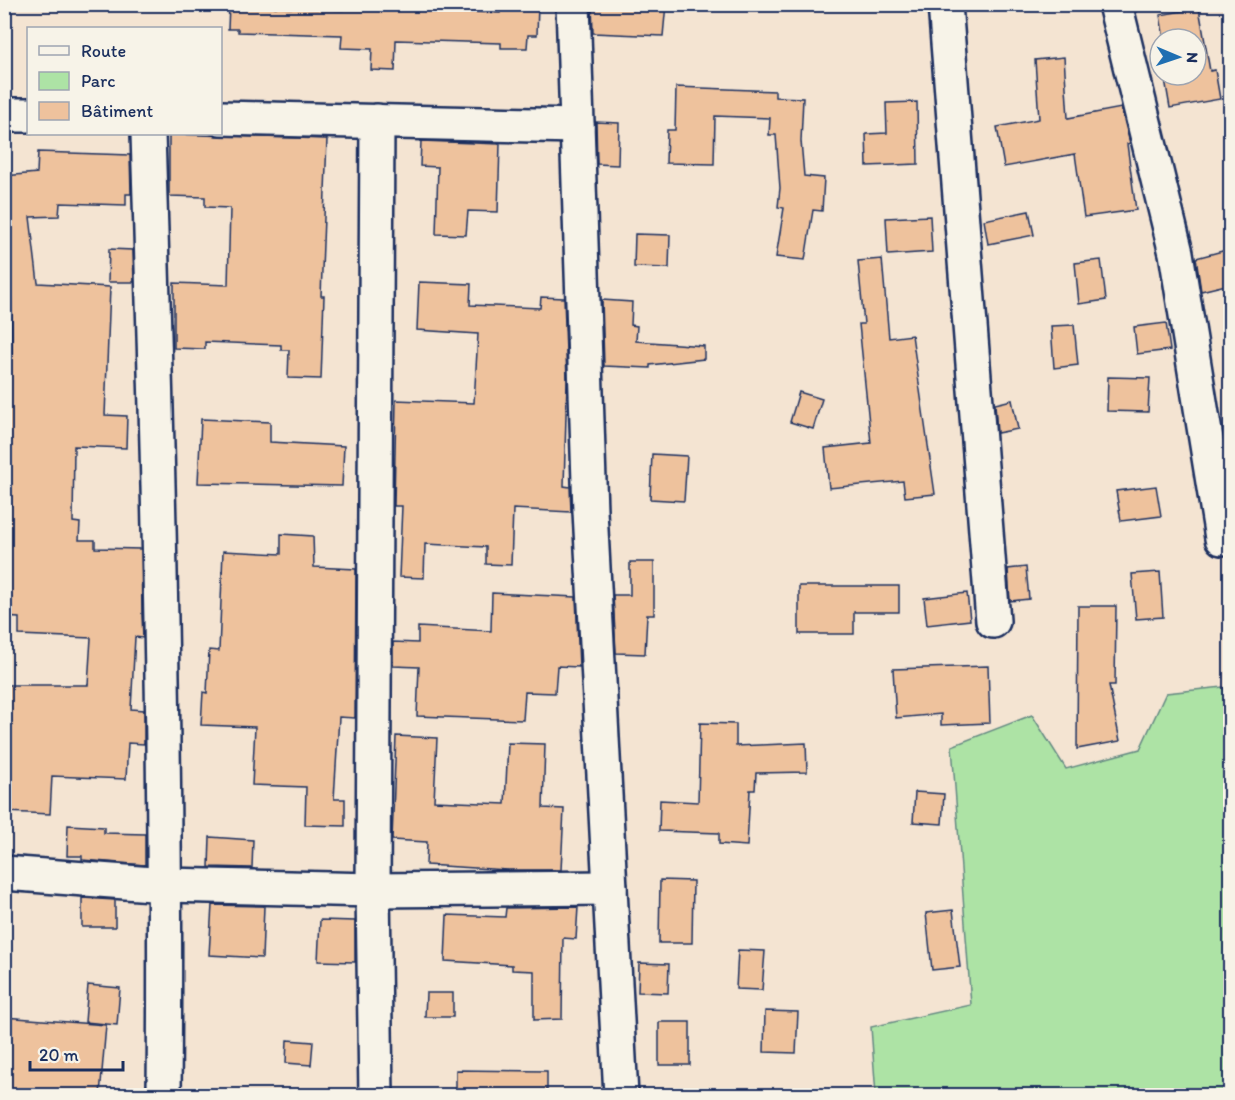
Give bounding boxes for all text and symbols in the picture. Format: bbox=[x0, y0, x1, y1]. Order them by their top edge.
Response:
legend bbox=[27, 27, 222, 135]
north arrow bbox=[1148, 27, 1208, 87]
text: Route bbox=[81, 40, 126, 62]
text: N bbox=[1183, 52, 1202, 63]
text: Parc bbox=[81, 70, 115, 92]
text: Bâtiment bbox=[81, 100, 154, 122]
scale bar bbox=[30, 1034, 123, 1072]
text: 20 m bbox=[39, 1044, 79, 1066]

